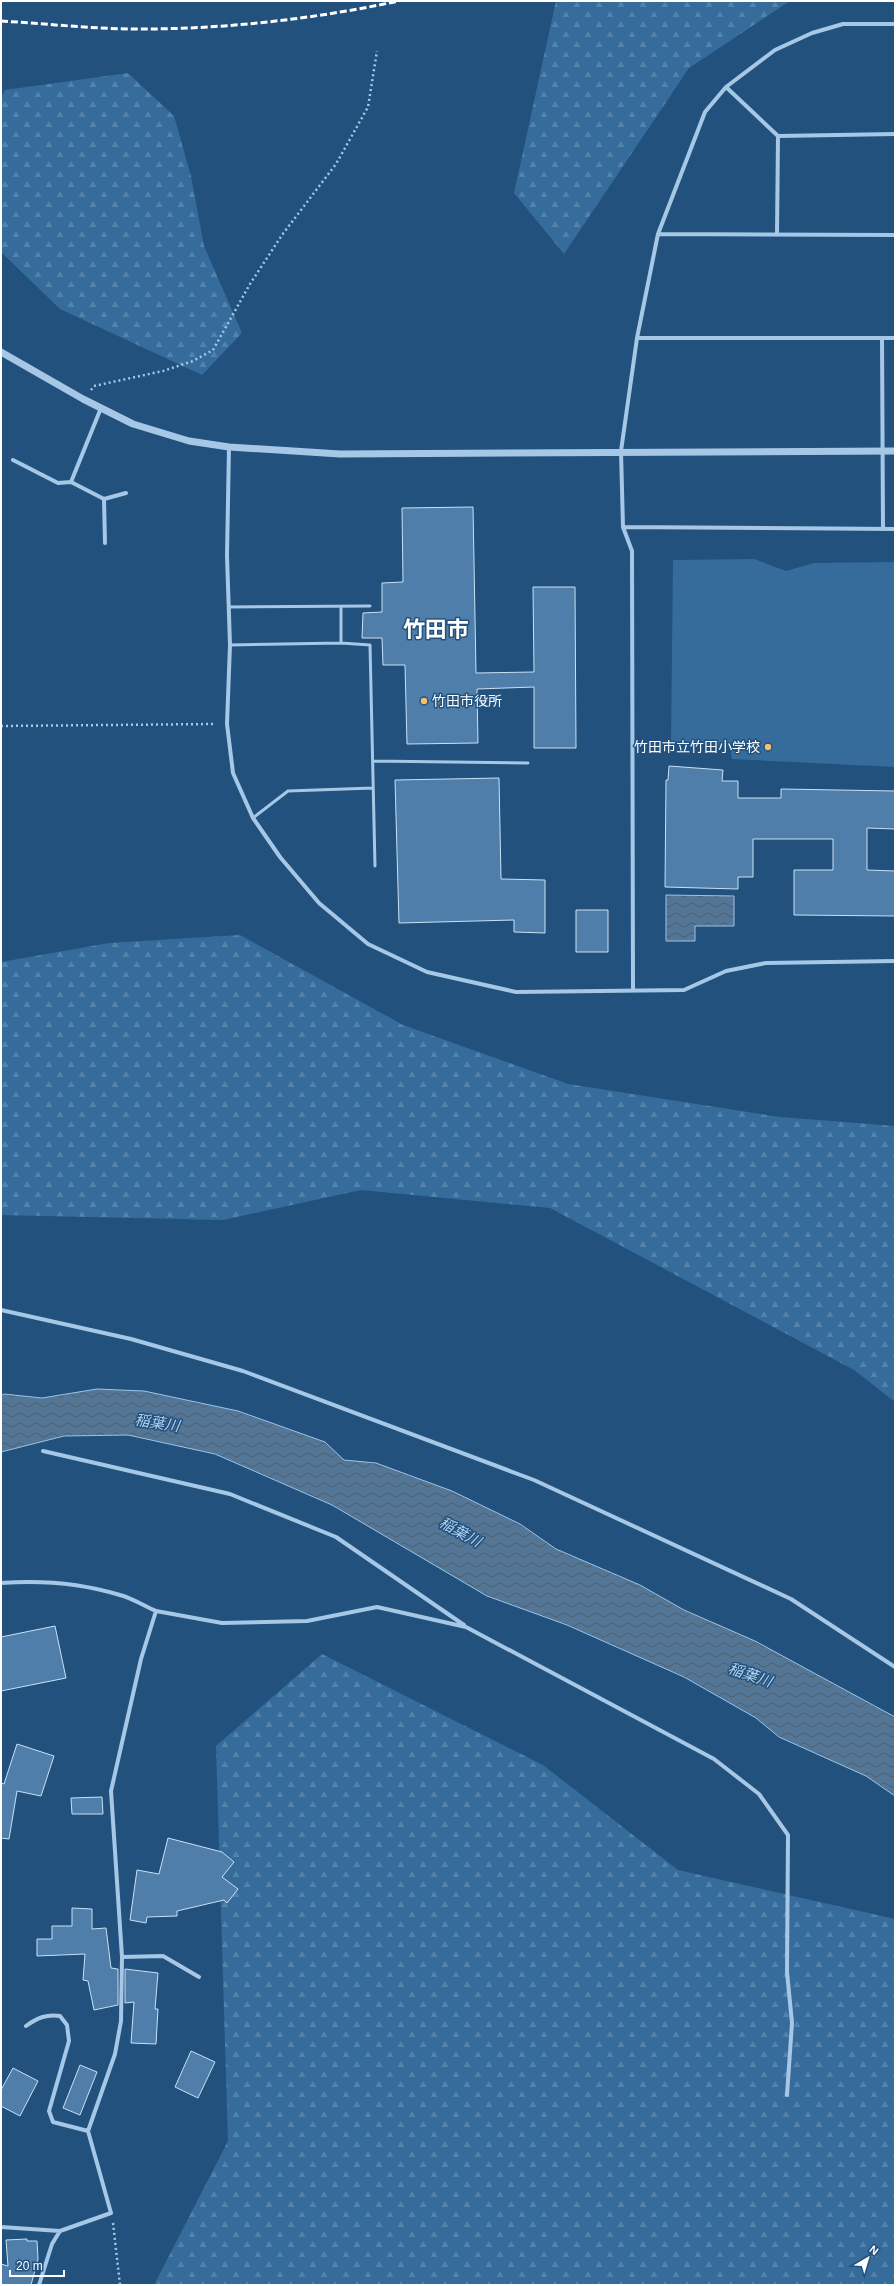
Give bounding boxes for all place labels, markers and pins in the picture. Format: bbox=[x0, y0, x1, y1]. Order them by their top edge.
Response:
place label: 竹田市役所 bbox=[432, 693, 502, 709]
marker: 竹田市役所 bbox=[419, 696, 429, 706]
place label: 竹田市立竹田小学校 bbox=[634, 739, 760, 755]
marker: 竹田市立竹田小学校 bbox=[763, 742, 773, 752]

